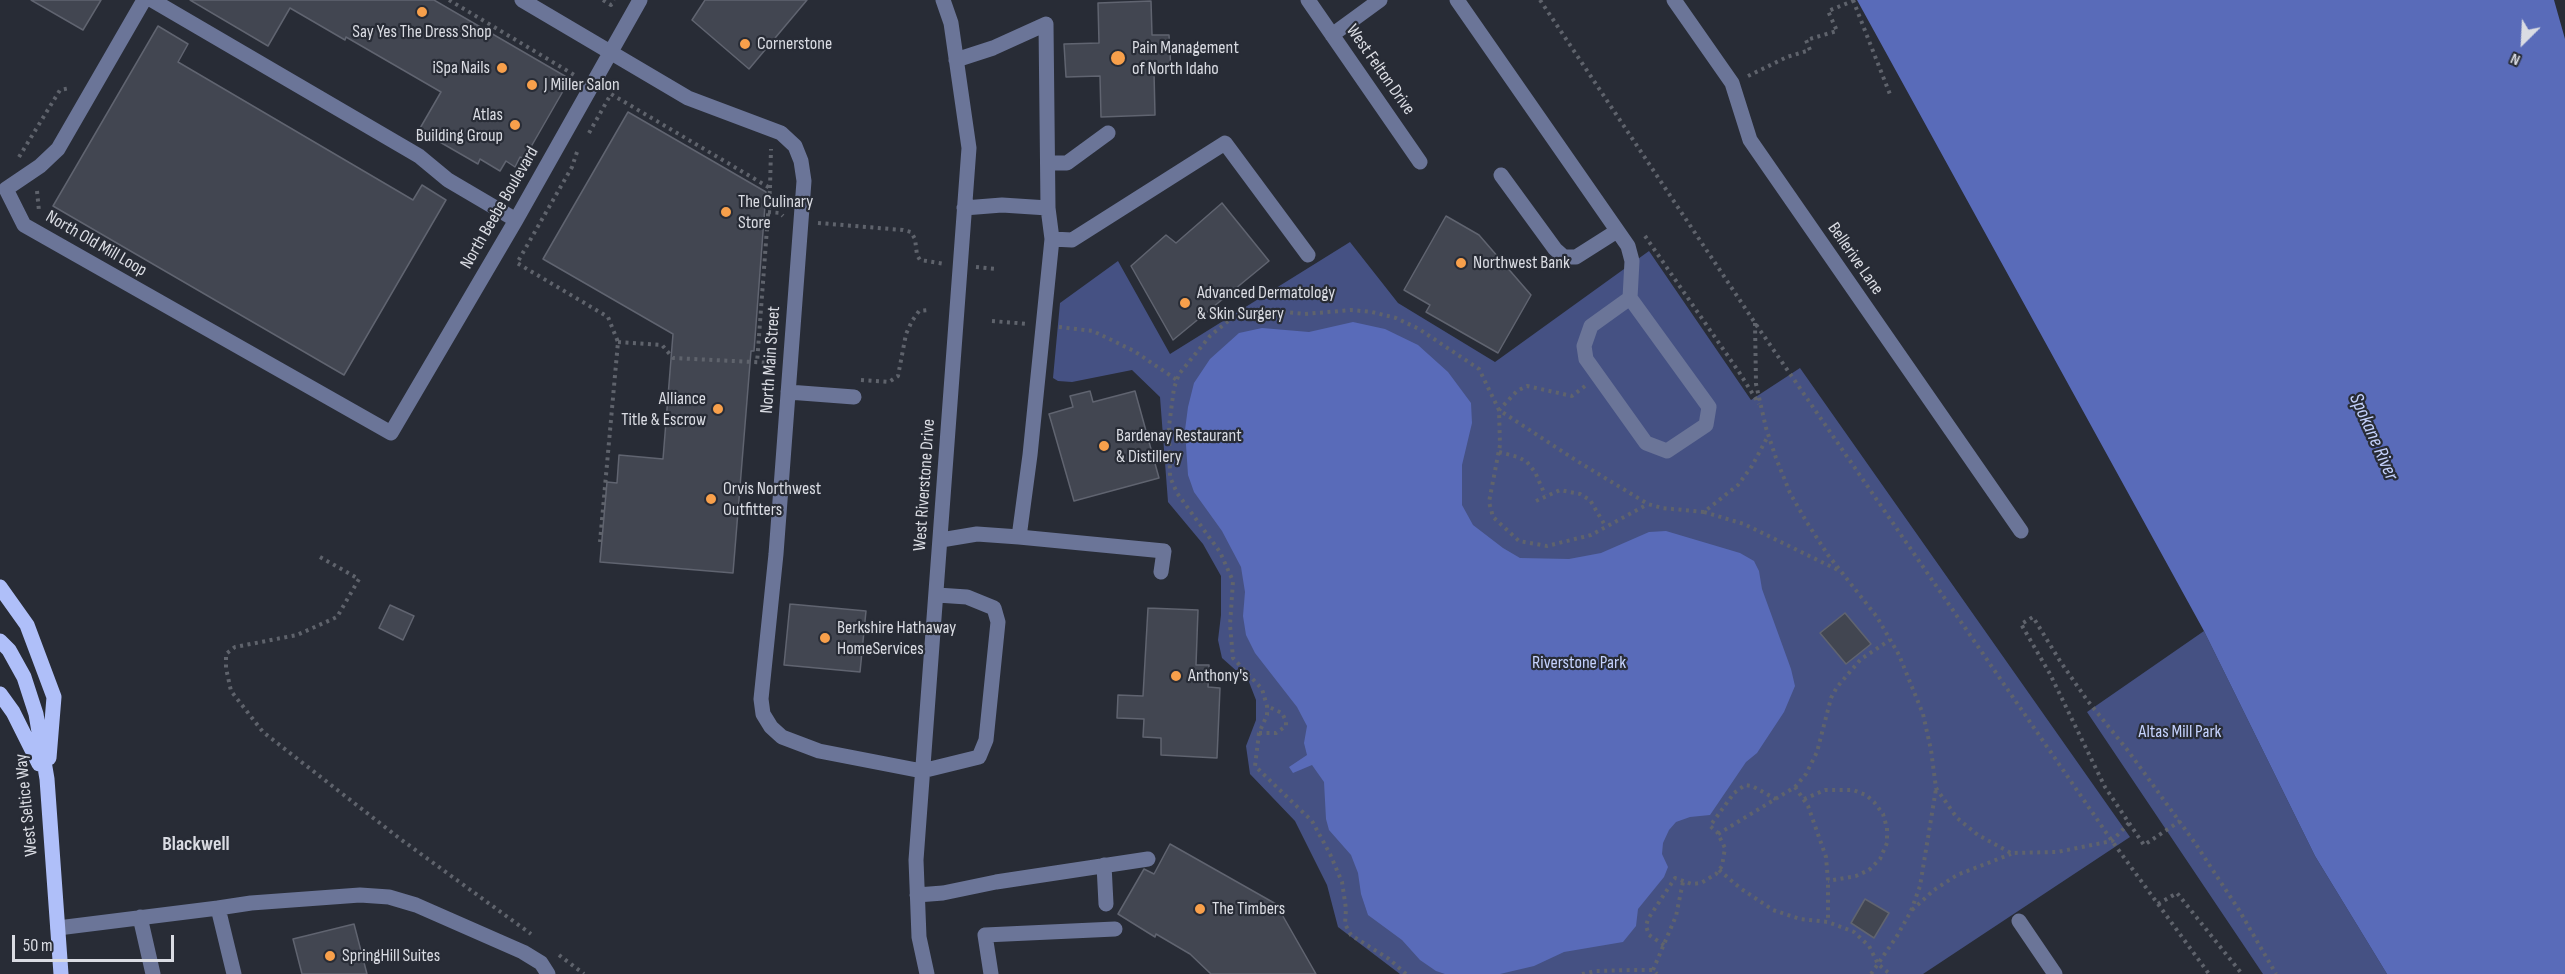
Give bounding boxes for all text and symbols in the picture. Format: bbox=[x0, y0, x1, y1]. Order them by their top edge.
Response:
marker: Say Yes The Dress Shop bbox=[415, 5, 429, 19]
north arrow bbox=[2493, 12, 2553, 72]
place label: Say Yes The Dress Shop bbox=[352, 21, 492, 43]
street label: West Felton Drive bbox=[1341, 21, 1419, 119]
place label: Cornerstone bbox=[757, 33, 832, 55]
marker: Cornerstone bbox=[738, 37, 752, 51]
place label: Pain Management of North Idaho bbox=[1132, 37, 1239, 80]
text: N bbox=[2508, 48, 2523, 69]
marker: Pain Management of North Idaho bbox=[1109, 49, 1127, 67]
place label: iSpa Nails bbox=[432, 57, 490, 79]
marker: iSpa Nails bbox=[495, 61, 509, 75]
place label: J Miller Salon bbox=[544, 74, 620, 96]
marker: J Miller Salon bbox=[525, 78, 539, 92]
place label: Atlas Building Group bbox=[416, 104, 503, 146]
marker: Atlas Building Group bbox=[508, 118, 522, 132]
street label: North Beebe Boulevard bbox=[456, 143, 544, 273]
place label: The Culinary Store bbox=[738, 191, 813, 234]
marker: The Culinary Store bbox=[719, 205, 733, 219]
street label: North Old Mill Loop bbox=[42, 206, 150, 282]
street label: Bellerive Lane bbox=[1822, 219, 1888, 299]
place label: Northwest Bank bbox=[1473, 252, 1570, 274]
marker: Northwest Bank bbox=[1454, 256, 1468, 270]
place label: Advanced Dermatology & Skin Surgery bbox=[1197, 282, 1335, 324]
marker: Advanced Dermatology & Skin Surgery bbox=[1178, 296, 1192, 310]
street label: North Main Street bbox=[756, 306, 786, 414]
place label: Alliance Title & Escrow bbox=[621, 388, 706, 430]
water label: Spokane River bbox=[2343, 390, 2403, 484]
marker: Alliance Title & Escrow bbox=[711, 402, 725, 416]
street label: West Riverstone Drive bbox=[910, 418, 940, 552]
place label: Bardenay Restaurant & Distillery bbox=[1116, 425, 1242, 468]
marker: Bardenay Restaurant & Distillery bbox=[1097, 439, 1111, 453]
place label: Orvis Northwest Outfitters bbox=[723, 478, 821, 520]
marker: Orvis Northwest Outfitters bbox=[704, 492, 718, 506]
place label: Berkshire Hathaway HomeServices bbox=[837, 617, 956, 660]
marker: Berkshire Hathaway HomeServices bbox=[818, 631, 832, 645]
park label: Riverstone Park bbox=[1532, 652, 1626, 674]
place label: Anthony's bbox=[1188, 665, 1248, 687]
marker: Anthony's bbox=[1169, 669, 1183, 683]
park label: Altas Mill Park bbox=[2139, 721, 2221, 743]
street label: West Seltice Way bbox=[11, 753, 43, 857]
district label: Blackwell bbox=[162, 833, 230, 857]
place label: The Timbers bbox=[1212, 898, 1285, 920]
marker: The Timbers bbox=[1193, 902, 1207, 916]
scale bar bbox=[15, 923, 177, 961]
text: 50 m bbox=[23, 935, 53, 956]
place label: SpringHill Suites bbox=[342, 945, 440, 967]
marker: SpringHill Suites bbox=[323, 949, 337, 963]

